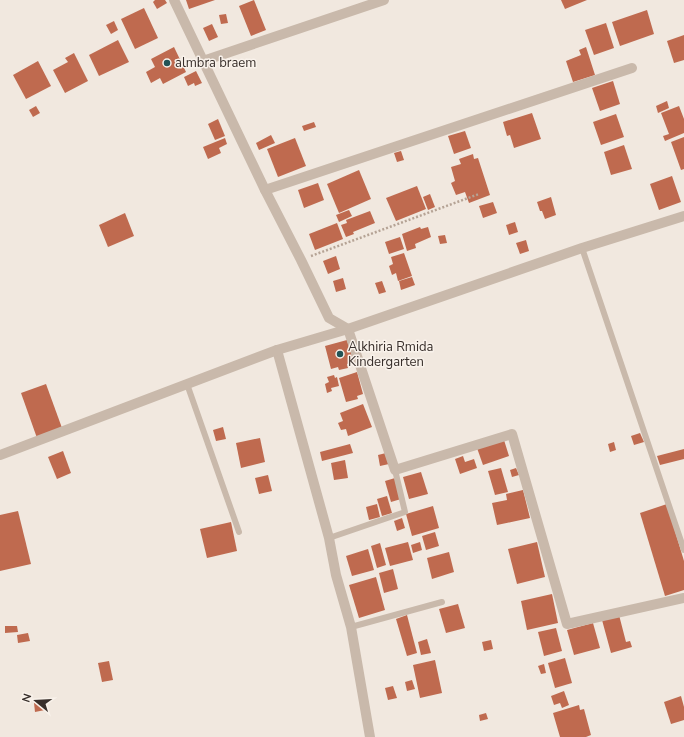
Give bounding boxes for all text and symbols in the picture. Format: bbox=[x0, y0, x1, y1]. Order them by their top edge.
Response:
place label: almbra braem bbox=[175, 54, 256, 72]
marker: almbra braem bbox=[162, 58, 172, 68]
place label: Alkhiria Rmida Kindergarten bbox=[348, 338, 433, 371]
marker: Alkhiria Rmida Kindergarten bbox=[335, 349, 345, 359]
north arrow bbox=[16, 681, 56, 721]
text: N bbox=[19, 692, 35, 704]

